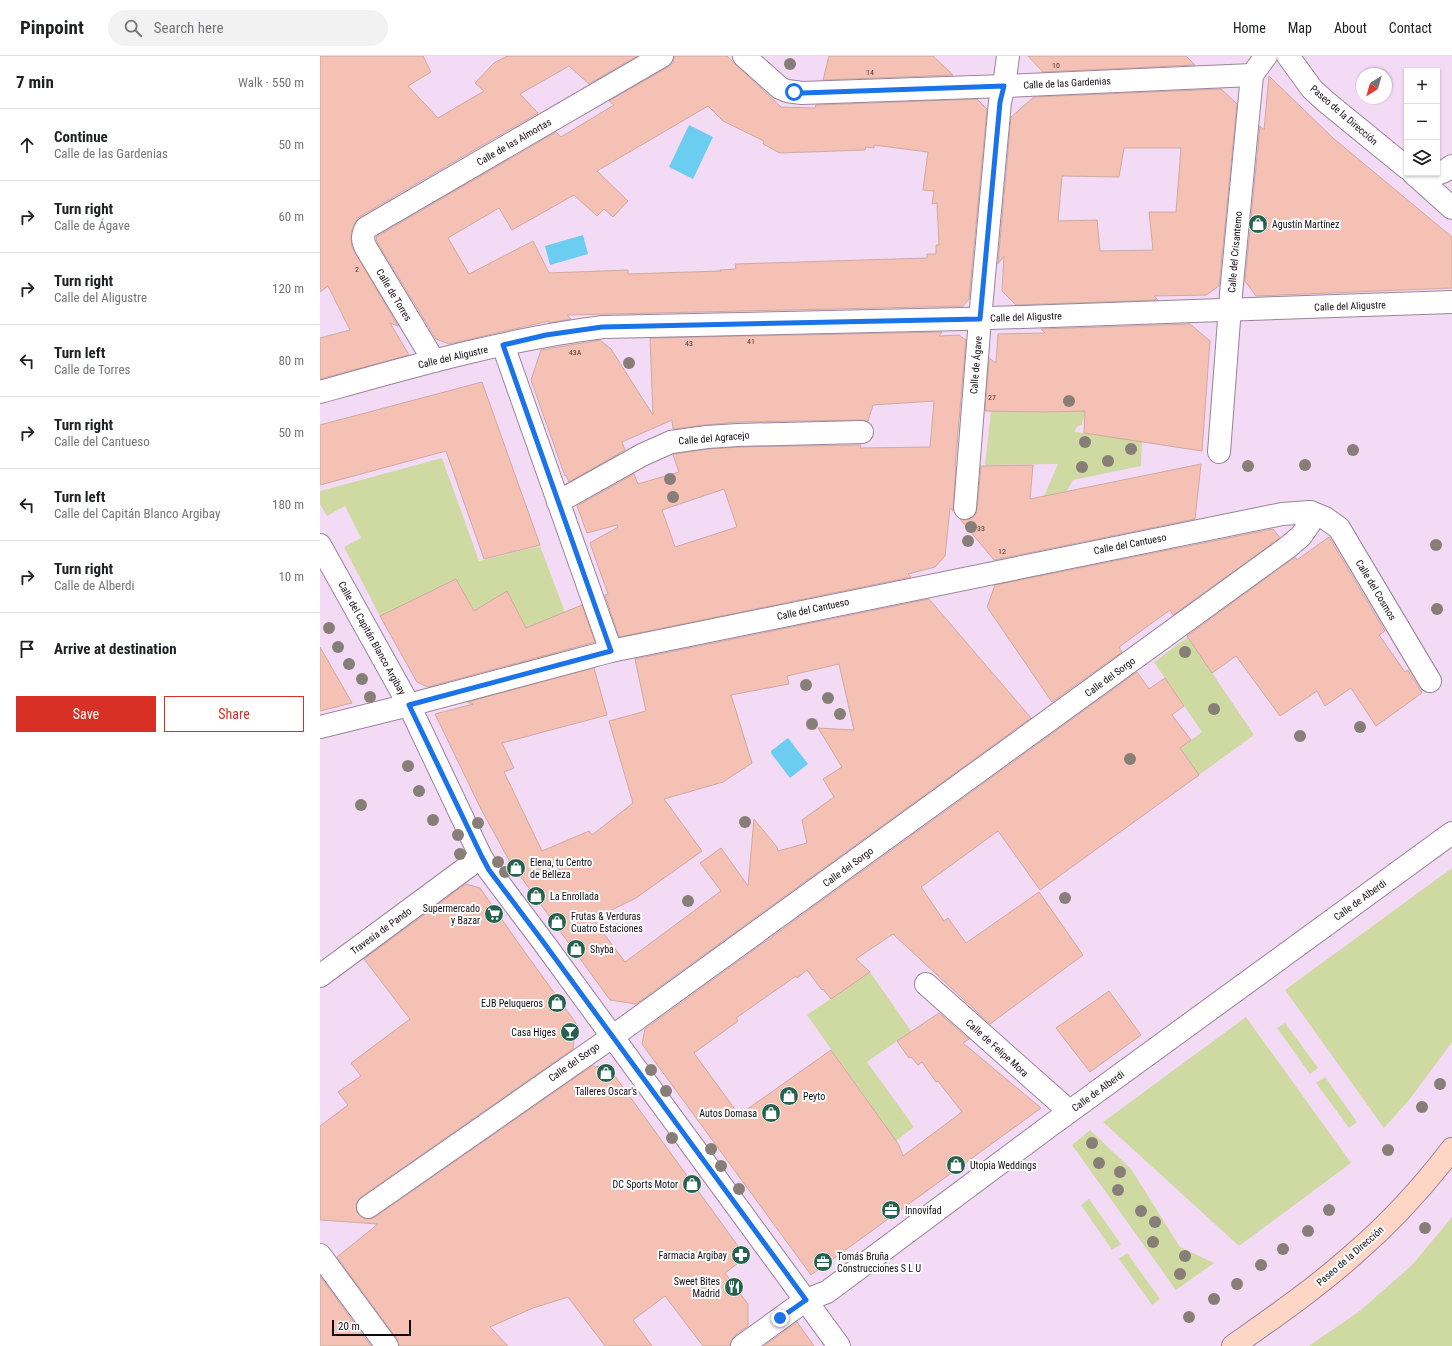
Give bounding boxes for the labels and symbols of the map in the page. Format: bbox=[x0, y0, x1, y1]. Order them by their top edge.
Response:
house number: 10 bbox=[1052, 61, 1060, 70]
house number: 14 bbox=[866, 68, 874, 77]
north arrow bbox=[1356, 68, 1392, 104]
street label: Calle de las Gardenias bbox=[1023, 75, 1112, 91]
route start bbox=[785, 83, 803, 101]
street label: Paseo de la Dirección bbox=[1308, 83, 1380, 147]
street label: Calle de las Almortas bbox=[475, 116, 554, 168]
street label: Calle del Crisantemo bbox=[1226, 211, 1244, 293]
shop icon: Agustín Martínez bbox=[1247, 213, 1269, 235]
place label: Agustín Martínez bbox=[1272, 219, 1339, 230]
house number: 2 bbox=[355, 265, 359, 274]
street label: Calle de Torres bbox=[374, 267, 414, 323]
street label: Calle del Aligustre bbox=[1314, 299, 1386, 313]
street label: Calle del Aligustre bbox=[990, 310, 1062, 324]
street label: Calle de Ágave bbox=[967, 335, 984, 395]
house number: 41 bbox=[747, 337, 755, 346]
house number: 43 bbox=[685, 339, 693, 348]
street label: Calle del Aligustre bbox=[417, 344, 489, 370]
house number: 43A bbox=[569, 348, 582, 357]
house number: 27 bbox=[988, 393, 996, 402]
street label: Calle del Agracejo bbox=[678, 429, 750, 447]
house number: 33 bbox=[977, 524, 985, 533]
street label: Calle del Cantueso bbox=[1093, 532, 1167, 556]
house number: 12 bbox=[998, 547, 1006, 556]
street label: Calle del Cosmos bbox=[1354, 558, 1399, 623]
street label: Calle del Capitán Blanco Argibay bbox=[336, 579, 408, 697]
street label: Calle del Cantueso bbox=[776, 596, 850, 622]
street label: Calle del Sorgo bbox=[1083, 655, 1137, 699]
street label: Calle del Sorgo bbox=[821, 845, 875, 889]
shop icon: Elena, tu Centro de Belleza bbox=[505, 857, 527, 879]
place label: Elena, tu Centro de Belleza bbox=[530, 857, 592, 880]
street label: Calle de Alberdi bbox=[1332, 877, 1388, 923]
shop icon: La Enrollada bbox=[525, 885, 547, 907]
place label: La Enrollada bbox=[550, 891, 599, 902]
place label: Supermercado y Bazar bbox=[423, 903, 480, 926]
supermarket icon: Supermercado y Bazar bbox=[483, 903, 505, 925]
street label: Travesía de Pando bbox=[348, 905, 414, 957]
shop icon: Frutas & Verduras Cuatro Estaciones bbox=[546, 911, 568, 933]
place label: Frutas & Verduras Cuatro Estaciones bbox=[571, 911, 643, 934]
shop icon: Shyba bbox=[565, 938, 587, 960]
place label: Shyba bbox=[590, 944, 614, 955]
shop icon: EJB Peluqueros bbox=[546, 992, 568, 1014]
place label: EJB Peluqueros bbox=[481, 998, 543, 1009]
street label: Calle de Felipe Mora bbox=[964, 1017, 1031, 1079]
bar icon: Casa Higes bbox=[559, 1021, 581, 1043]
place label: Casa Higes bbox=[511, 1027, 556, 1038]
street label: Calle del Sorgo bbox=[547, 1040, 601, 1084]
shop icon: Talleres Oscar's bbox=[595, 1062, 617, 1084]
street label: Calle de Alberdi bbox=[1070, 1068, 1126, 1114]
shop icon: Peyto bbox=[778, 1085, 800, 1107]
place label: Talleres Oscar's bbox=[575, 1086, 638, 1097]
place label: Peyto bbox=[803, 1091, 825, 1102]
shop icon: Autos Domasa bbox=[760, 1102, 782, 1124]
place label: Autos Domasa bbox=[699, 1108, 757, 1119]
shop icon: Utopia Weddings bbox=[945, 1154, 967, 1176]
place label: Utopia Weddings bbox=[970, 1160, 1037, 1171]
shop icon: DC Sports Motor bbox=[681, 1173, 703, 1195]
place label: DC Sports Motor bbox=[613, 1179, 678, 1190]
office icon: Innovifad bbox=[880, 1199, 902, 1221]
place label: Innovifad bbox=[905, 1205, 942, 1216]
street label: Paseo de la Dirección bbox=[1314, 1224, 1386, 1288]
pharmacy icon: Farmacia Argibay bbox=[730, 1244, 752, 1266]
place label: Farmacia Argibay bbox=[658, 1250, 727, 1261]
office icon: Tomás Bruña Construcciones S L U bbox=[812, 1251, 834, 1273]
place label: Tomás Bruña Construcciones S L U bbox=[837, 1251, 921, 1274]
place label: Sweet Bites Madrid bbox=[674, 1276, 720, 1299]
restaurant icon: Sweet Bites Madrid bbox=[723, 1276, 745, 1298]
route end bbox=[771, 1309, 789, 1327]
scale bar bbox=[332, 1318, 411, 1337]

